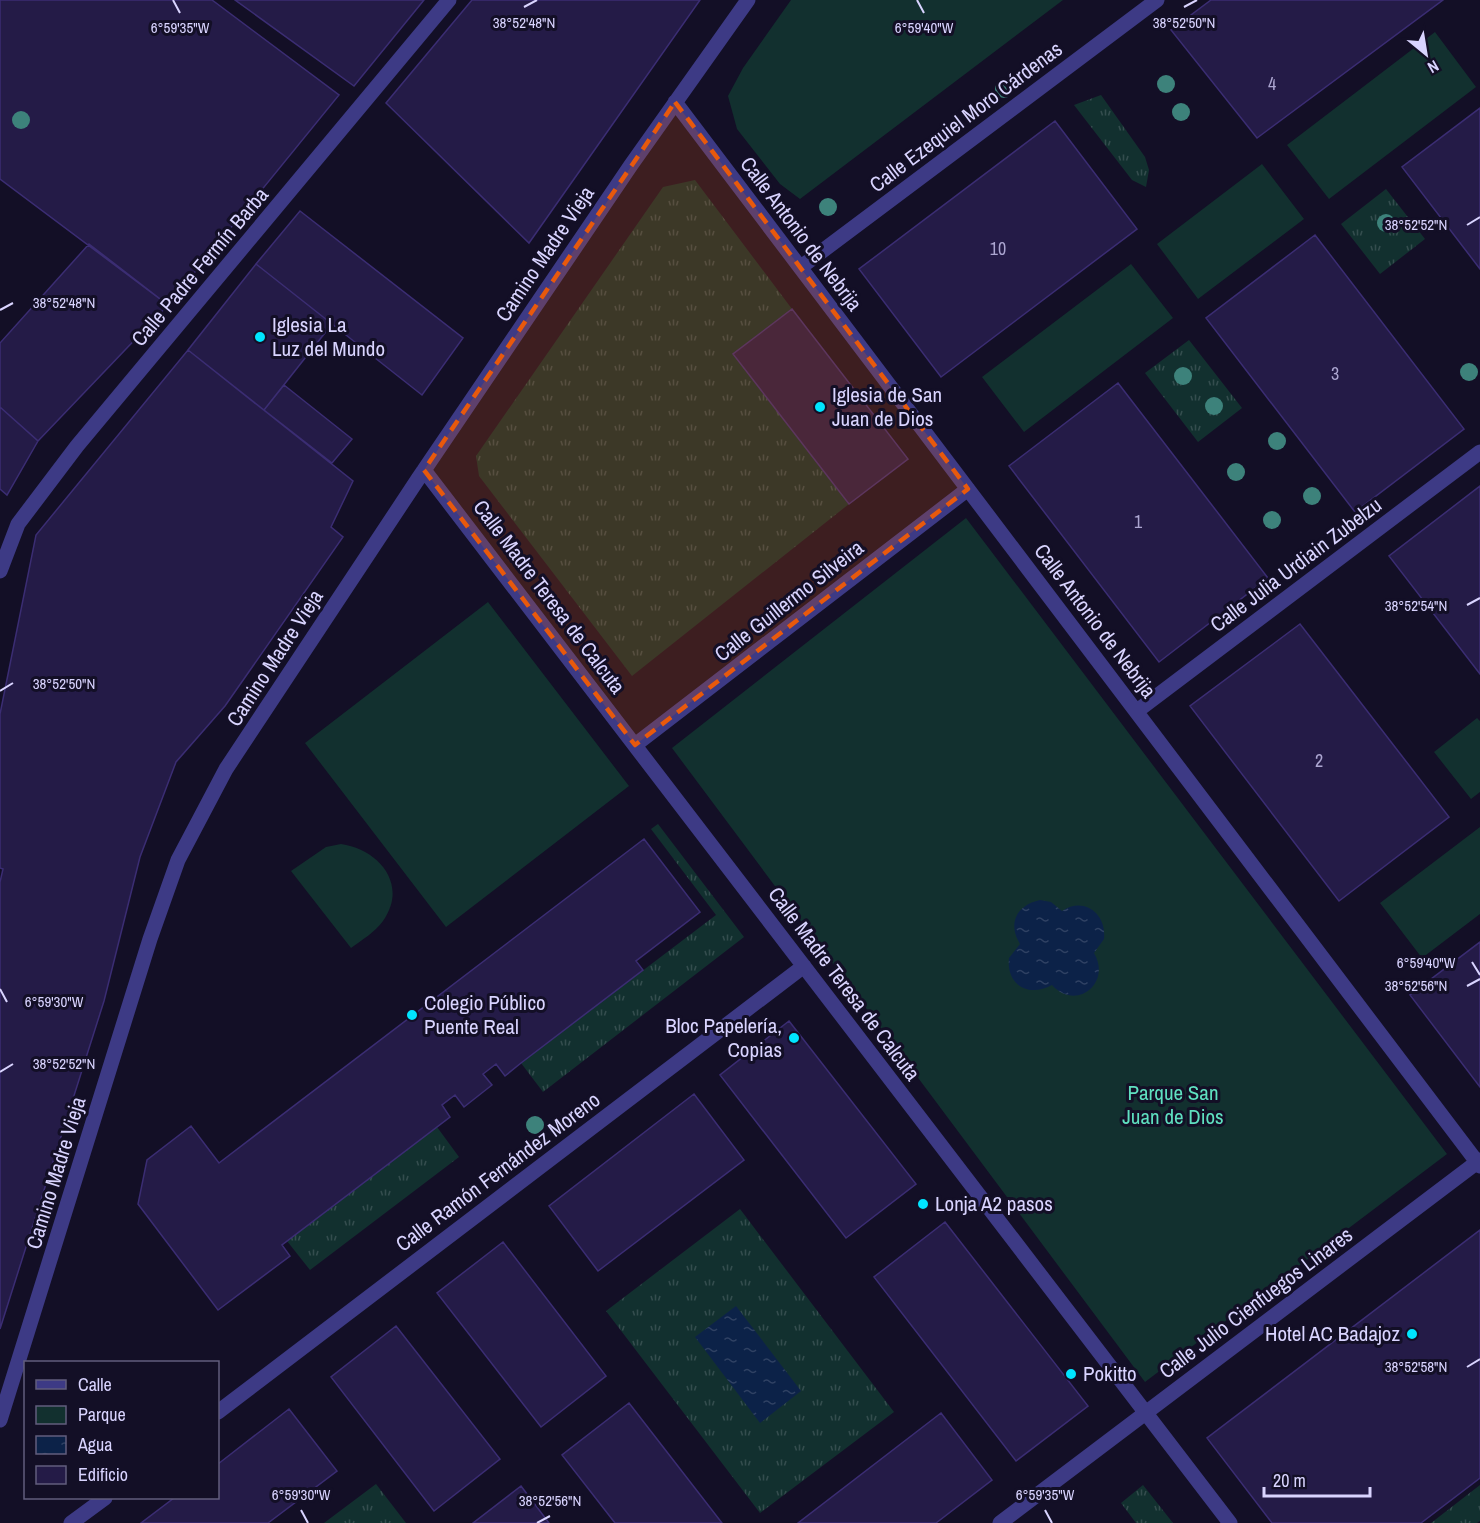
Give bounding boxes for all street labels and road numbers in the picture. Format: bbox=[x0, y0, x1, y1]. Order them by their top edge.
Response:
street label: Calle Ezequiel Moro Cárdenas bbox=[863, 34, 1068, 199]
street label: Calle Antonio de Nebrija bbox=[734, 150, 869, 317]
street label: Camino Madre Vieja bbox=[488, 180, 601, 327]
street label: Calle Padre Fermín Barba bbox=[124, 181, 275, 352]
street label: Calle Julia Urdiain Zubelzu bbox=[1204, 491, 1387, 639]
street label: Calle Madre Teresa de Calcuta bbox=[467, 494, 632, 700]
street label: Calle Guillermo Silveira bbox=[708, 533, 870, 668]
street label: Calle Antonio de Nebrija bbox=[1028, 537, 1163, 704]
street label: Camino Madre Vieja bbox=[219, 583, 330, 732]
street label: Calle Madre Teresa de Calcuta bbox=[762, 881, 927, 1087]
street label: Calle Ramón Fernández Moreno bbox=[390, 1085, 606, 1258]
street label: Camino Madre Vieja bbox=[19, 1093, 93, 1252]
street label: Calle Julio Cienfuegos Linares bbox=[1153, 1220, 1358, 1385]

